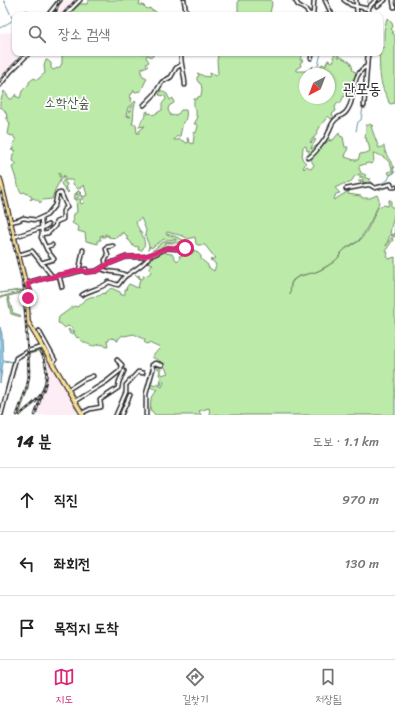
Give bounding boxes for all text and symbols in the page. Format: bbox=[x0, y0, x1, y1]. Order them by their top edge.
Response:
search box bbox=[12, 12, 383, 56]
text: 장소 검색 bbox=[58, 21, 110, 47]
icon: search bbox=[26, 23, 48, 45]
north arrow bbox=[299, 68, 335, 104]
district label: 관포동 bbox=[343, 74, 381, 103]
park label: 소학산숲 bbox=[44, 90, 90, 115]
route start bbox=[176, 239, 194, 257]
route end bbox=[19, 289, 37, 307]
text: 14 분 bbox=[16, 426, 52, 456]
text: 도보 · 1.1 km bbox=[312, 430, 379, 453]
text: 직진 bbox=[54, 487, 78, 513]
text: 970 m bbox=[342, 488, 379, 511]
icon: ahead bbox=[16, 489, 38, 511]
text: 좌회전 bbox=[54, 551, 90, 577]
text: 130 m bbox=[345, 552, 379, 575]
icon: left bbox=[16, 553, 38, 575]
text: 목적지 도착 bbox=[54, 615, 118, 641]
icon: arrive bbox=[16, 617, 38, 639]
tab: 지도 bbox=[53, 666, 75, 709]
tab: 길찾기 bbox=[182, 666, 209, 709]
tab: 저장됨 bbox=[315, 666, 342, 709]

